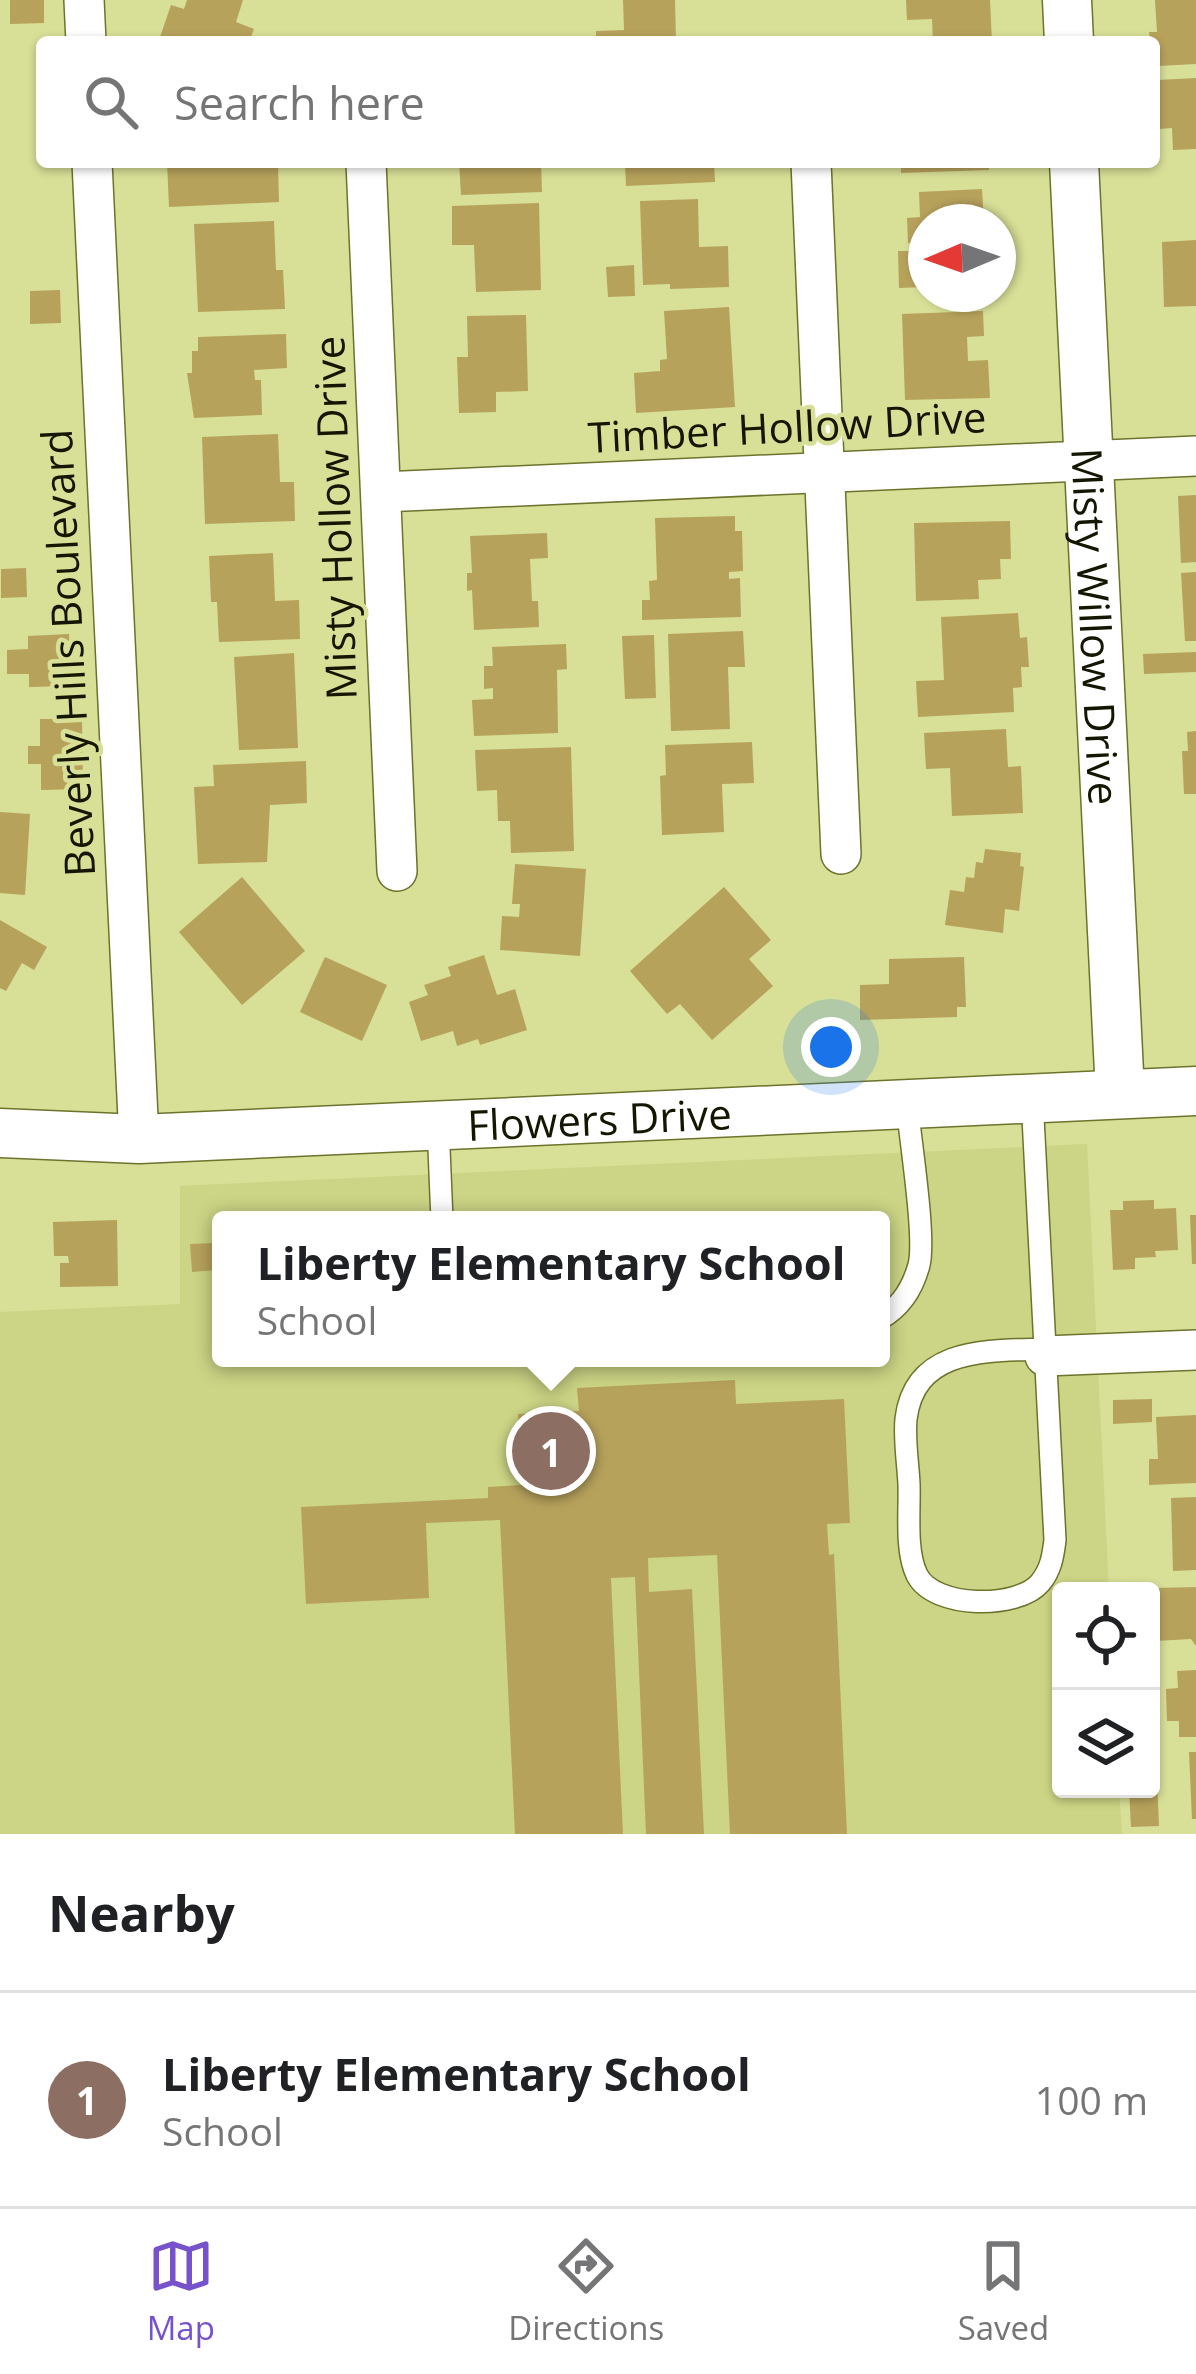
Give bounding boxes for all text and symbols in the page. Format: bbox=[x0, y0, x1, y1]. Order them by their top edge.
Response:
search box bbox=[36, 36, 1160, 168]
icon: search bbox=[78, 69, 144, 135]
text: Search here bbox=[174, 72, 425, 133]
north arrow bbox=[908, 204, 1016, 312]
street label: Misty Hollow Drive bbox=[299, 335, 369, 701]
street label: Timber Hollow Drive bbox=[586, 387, 988, 465]
street label: Beverly Hills Boulevard bbox=[27, 428, 107, 878]
street label: Misty Willow Drive bbox=[1060, 446, 1134, 806]
your location bbox=[801, 1017, 861, 1077]
street label: Flowers Drive bbox=[466, 1084, 733, 1153]
popup bbox=[212, 1211, 890, 1367]
text: Liberty Elementary School bbox=[257, 1232, 845, 1293]
text: School bbox=[257, 1293, 377, 1346]
pin: 1 bbox=[512, 1406, 590, 1496]
map controls bbox=[1052, 1582, 1160, 1798]
button: locate bbox=[1052, 1582, 1160, 1690]
button: layers bbox=[1052, 1690, 1160, 1798]
text: Nearby bbox=[48, 1877, 235, 1947]
text: Liberty Elementary School bbox=[162, 2043, 751, 2104]
text: 1 bbox=[76, 2073, 98, 2126]
text: 100 m bbox=[1035, 2073, 1148, 2126]
text: School bbox=[162, 2104, 283, 2157]
tab: Map bbox=[147, 2233, 215, 2350]
tab: Directions bbox=[508, 2233, 664, 2350]
tab: Saved bbox=[958, 2233, 1049, 2350]

